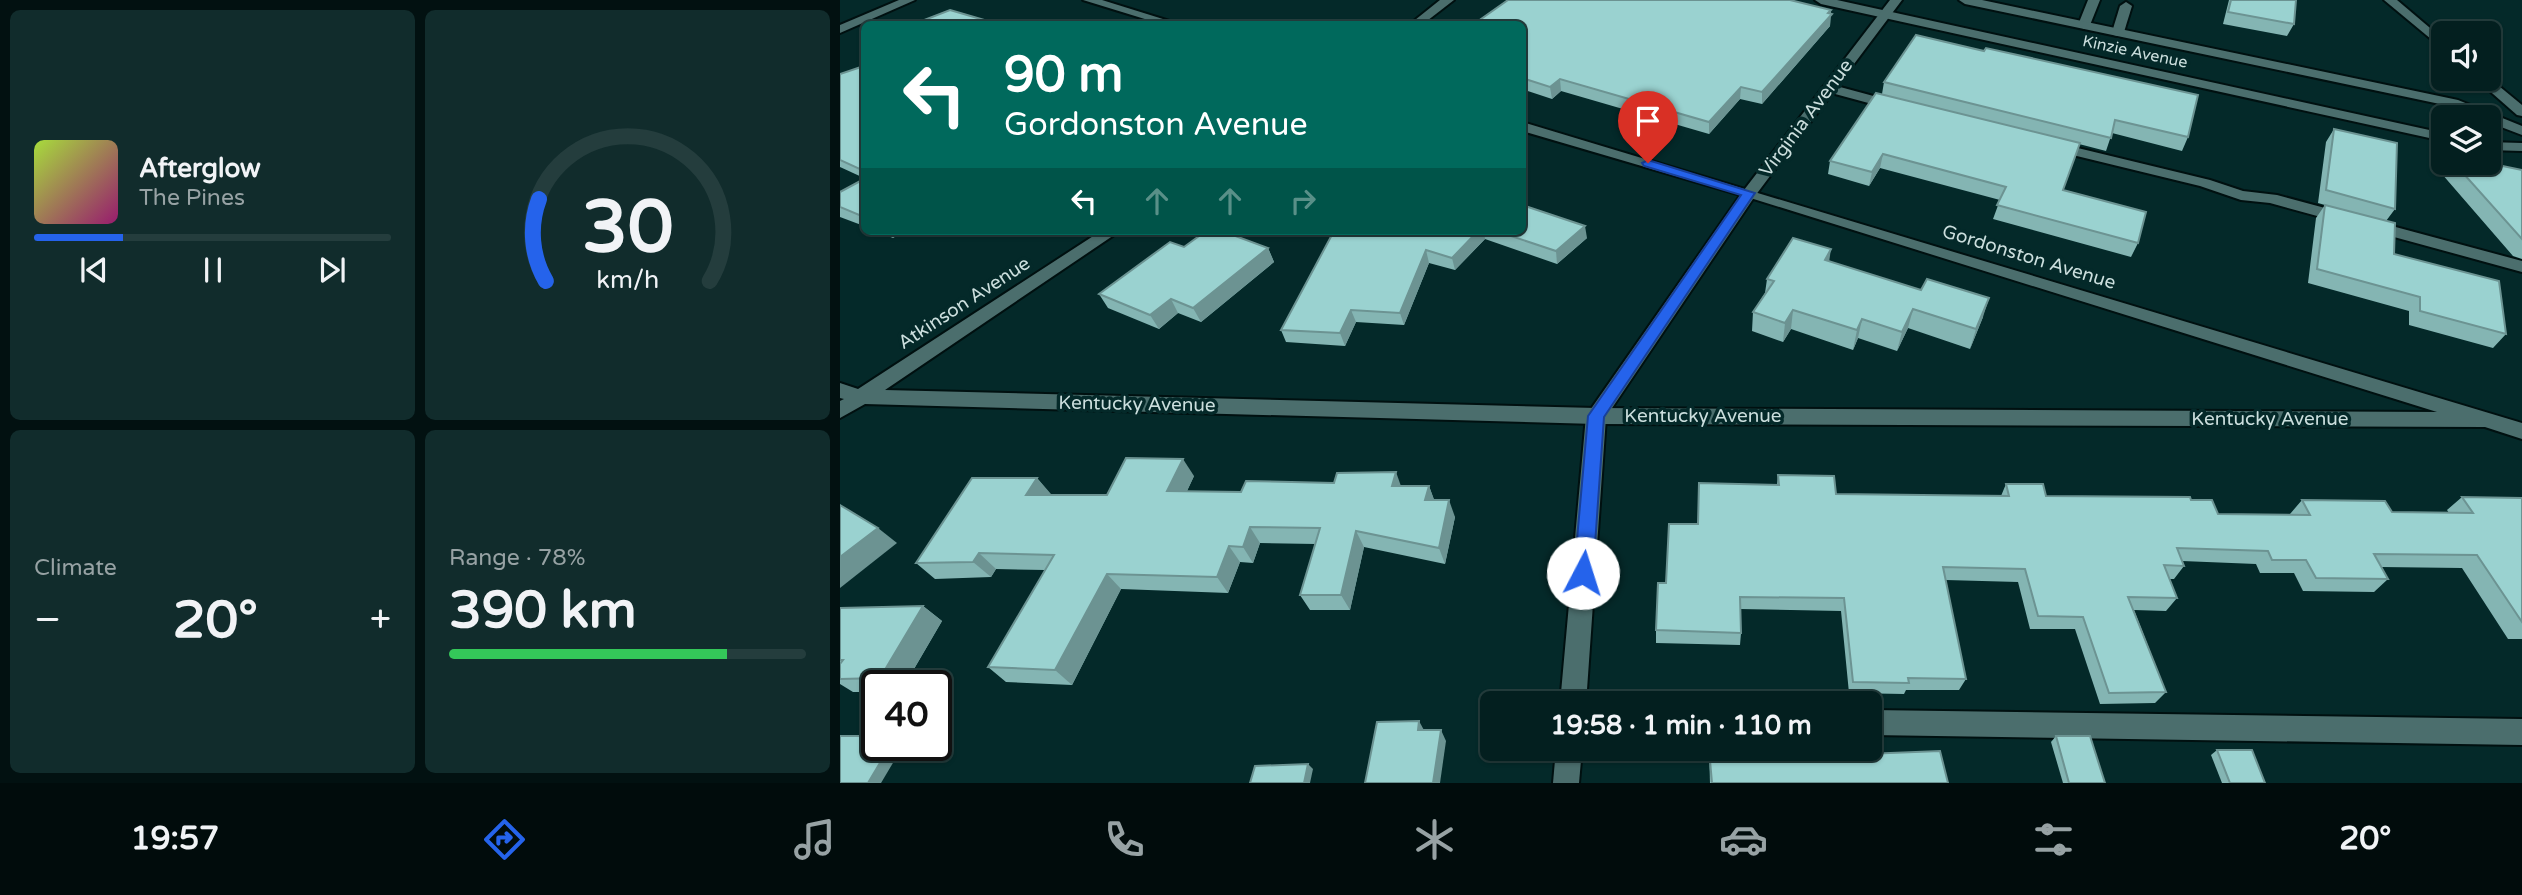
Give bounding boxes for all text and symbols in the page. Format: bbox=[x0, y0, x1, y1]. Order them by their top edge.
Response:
map controls bbox=[2431, 21, 2501, 175]
button: sound bbox=[2431, 21, 2501, 91]
street label: Kinzie Avenue bbox=[2081, 31, 2189, 73]
text: 90 m bbox=[1004, 46, 1123, 105]
icon: left bbox=[889, 49, 980, 140]
street label: Virginia Avenue bbox=[1755, 55, 1857, 181]
pin bbox=[1618, 91, 1678, 163]
icon: arrive bbox=[1629, 102, 1667, 140]
button: layers bbox=[2431, 105, 2501, 175]
text: Gordonston Avenue bbox=[1004, 106, 1308, 144]
text: Afterglow bbox=[139, 153, 261, 184]
icon: left bbox=[1065, 182, 1103, 220]
icon: ahead bbox=[1138, 182, 1176, 220]
icon: ahead bbox=[1211, 182, 1249, 220]
icon: right bbox=[1284, 182, 1322, 220]
text: The Pines bbox=[139, 184, 245, 212]
text: 30 bbox=[582, 184, 673, 272]
street label: Gordonston Avenue bbox=[1940, 220, 2118, 294]
icon: previous bbox=[75, 251, 113, 289]
icon: pause bbox=[194, 251, 232, 289]
icon: next bbox=[313, 251, 351, 289]
street label: Atkinson Avenue bbox=[894, 252, 1034, 354]
text: km/h bbox=[596, 265, 659, 295]
street label: Kentucky Avenue bbox=[1058, 392, 1216, 416]
street label: Kentucky Avenue bbox=[1624, 405, 1782, 427]
street label: Kentucky Avenue bbox=[2191, 408, 2349, 430]
position arrow bbox=[1546, 536, 1620, 610]
text: Range · 78% bbox=[449, 544, 585, 572]
text: Climate bbox=[34, 554, 117, 582]
text: 390 km bbox=[449, 579, 637, 642]
text: 20° bbox=[173, 589, 258, 652]
text: − bbox=[34, 597, 61, 643]
text: + bbox=[370, 597, 391, 643]
speed limit sign: 40 bbox=[861, 670, 952, 761]
text: 19:58 · 1 min · 110 m bbox=[1550, 710, 1812, 741]
icon: directions bbox=[480, 815, 529, 864]
icon: music bbox=[790, 815, 839, 864]
icon: phone bbox=[1100, 815, 1149, 864]
icon: climate bbox=[1410, 815, 1459, 864]
icon: car bbox=[1719, 815, 1768, 864]
icon: filters bbox=[2029, 815, 2078, 864]
text: 19:57 bbox=[130, 820, 219, 858]
text: 20° bbox=[2339, 820, 2391, 858]

